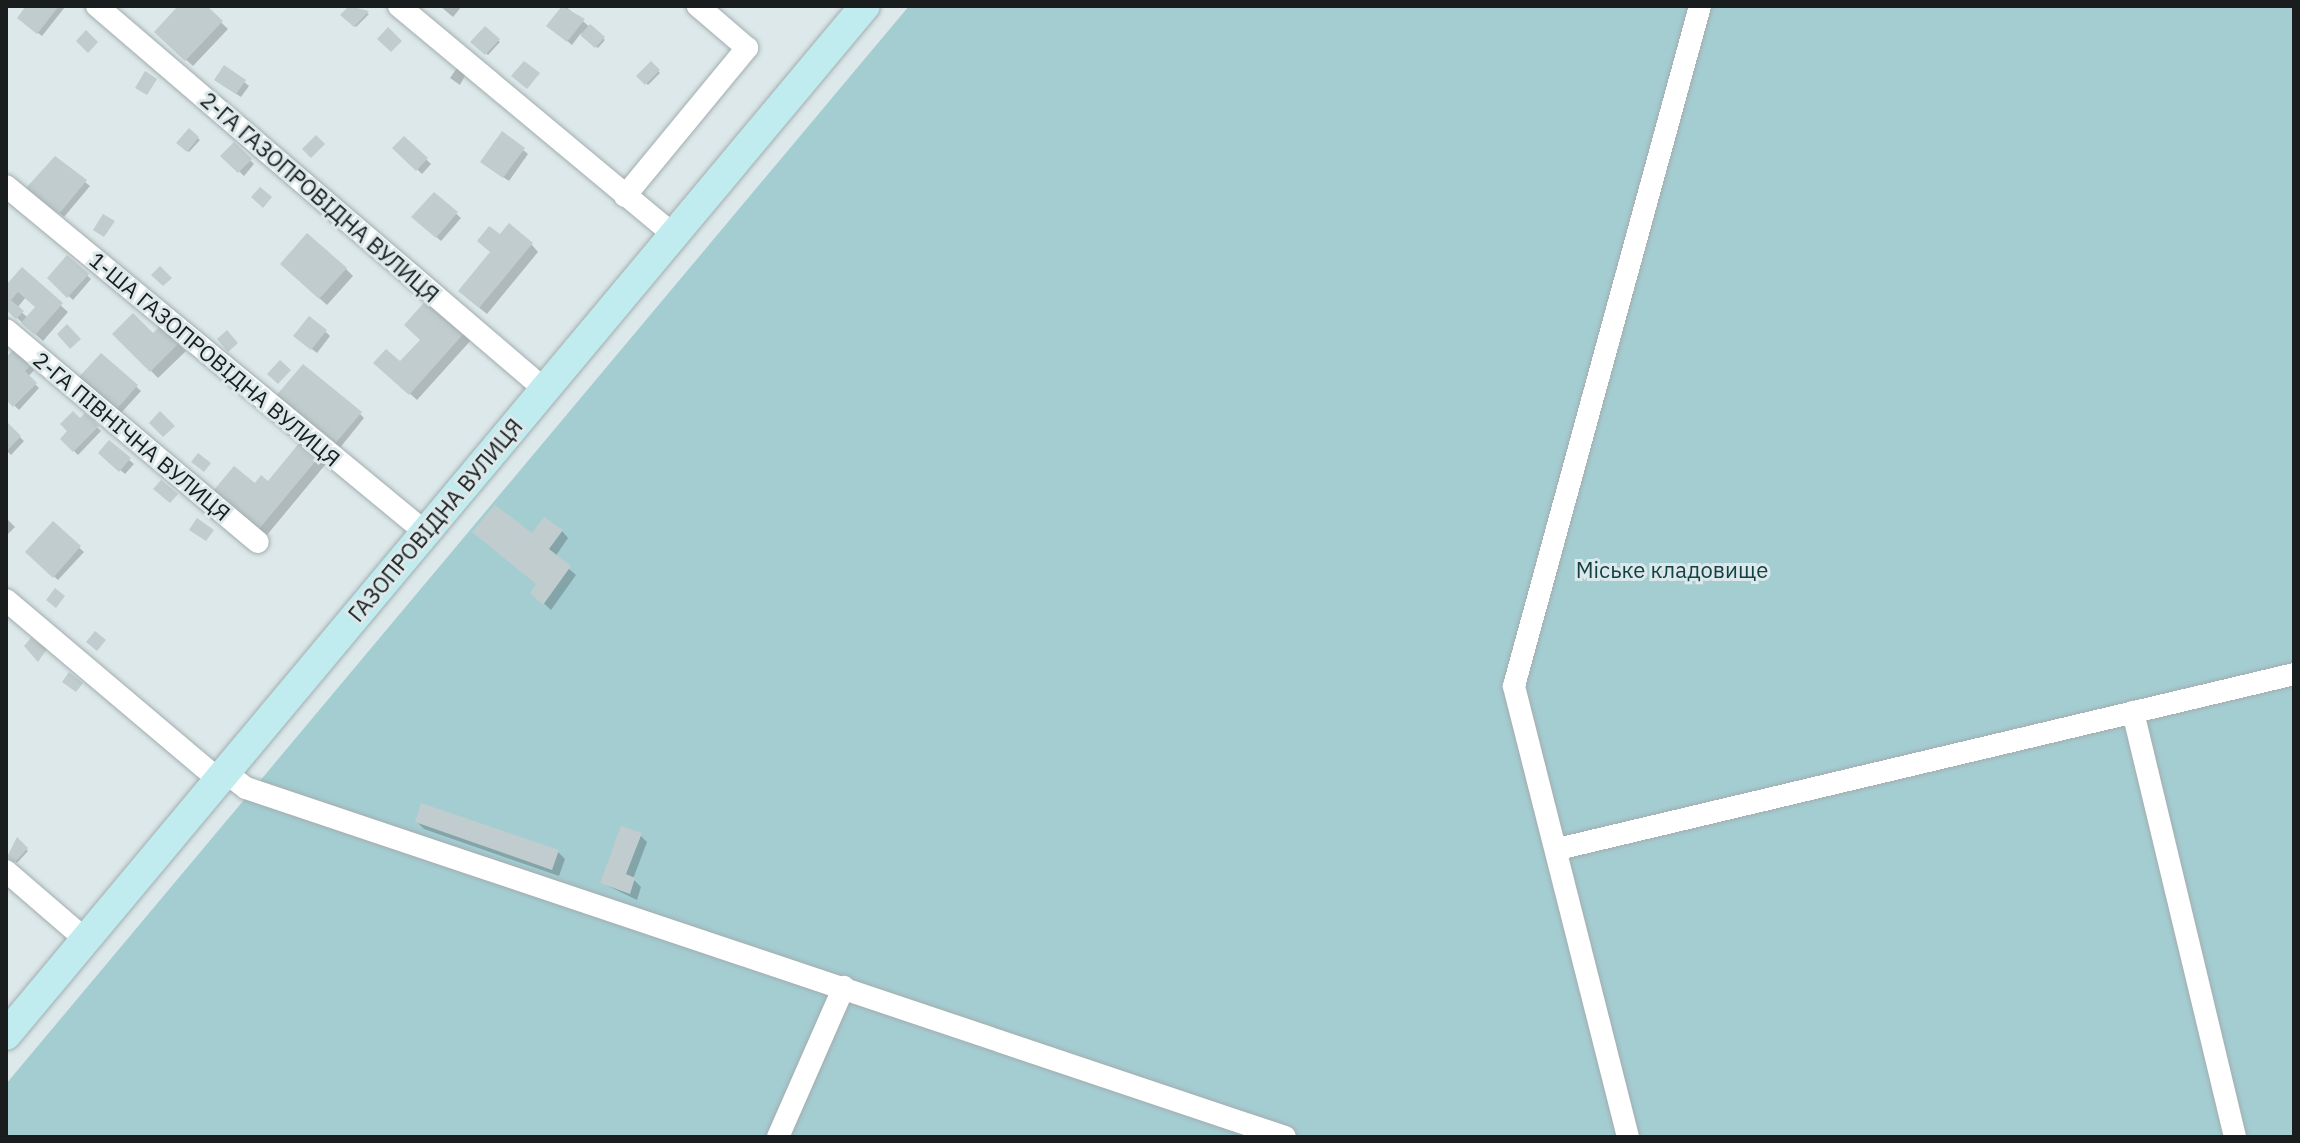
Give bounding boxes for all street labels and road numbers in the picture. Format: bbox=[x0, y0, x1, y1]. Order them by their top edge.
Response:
street label: 2-ГА ГАЗОПРОВІДНА ВУЛИЦЯ bbox=[195, 86, 445, 308]
street label: 1-ША ГАЗОПРОВІДНА ВУЛИЦЯ bbox=[84, 246, 346, 472]
street label: 2-ГА ПІВНІЧНА ВУЛИЦЯ bbox=[28, 346, 236, 526]
street label: ГАЗОПРОВІДНА ВУЛИЦЯ bbox=[342, 413, 528, 627]

